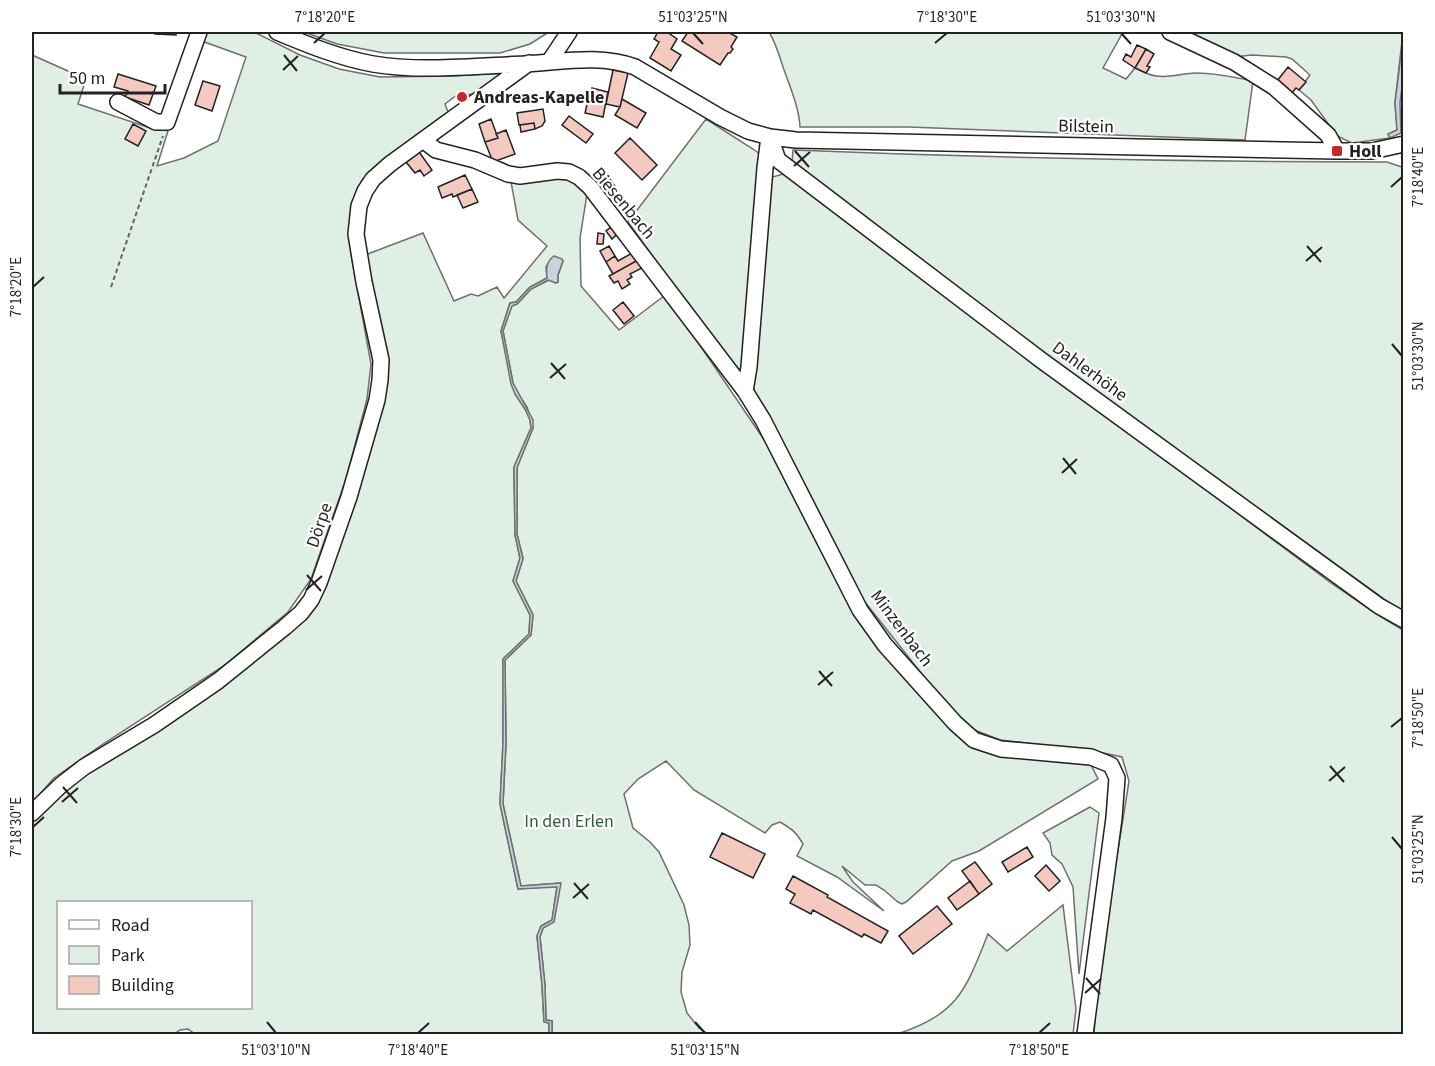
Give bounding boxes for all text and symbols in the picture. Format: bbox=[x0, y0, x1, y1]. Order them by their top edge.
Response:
text: 7°18'20"E bbox=[295, 7, 355, 28]
text: 51°03'25"N bbox=[658, 7, 728, 28]
text: 7°18'30"E bbox=[917, 7, 977, 28]
text: 51°03'30"N bbox=[1086, 7, 1156, 28]
scale bar bbox=[60, 57, 165, 95]
text: 50 m bbox=[69, 66, 105, 91]
place label: Andreas-Kapelle bbox=[473, 85, 604, 110]
marker: Andreas-Kapelle bbox=[455, 90, 469, 104]
street label: Bilstein bbox=[1058, 114, 1114, 139]
place label: Holl bbox=[1349, 139, 1381, 164]
marker: Holl bbox=[1330, 144, 1344, 158]
text: 7°18'40"E bbox=[1408, 147, 1429, 207]
street label: Biesenbach bbox=[586, 162, 661, 245]
text: 7°18'20"E bbox=[6, 257, 27, 317]
text: 51°03'30"N bbox=[1408, 321, 1429, 391]
street label: Dahlerhöhe bbox=[1047, 335, 1133, 407]
street label: Dörpe bbox=[300, 499, 339, 551]
street label: Minzenbach bbox=[864, 585, 939, 672]
text: 7°18'50"E bbox=[1408, 688, 1429, 748]
text: 7°18'30"E bbox=[6, 797, 27, 857]
park label: In den Erlen bbox=[524, 809, 614, 834]
text: 51°03'25"N bbox=[1408, 814, 1429, 884]
legend bbox=[57, 901, 252, 1009]
text: Road bbox=[111, 913, 150, 938]
text: Park bbox=[111, 943, 145, 968]
text: Building bbox=[111, 973, 174, 998]
text: 51°03'10"N bbox=[241, 1040, 311, 1061]
text: 7°18'40"E bbox=[388, 1040, 448, 1061]
text: 51°03'15"N bbox=[670, 1040, 740, 1061]
text: 7°18'50"E bbox=[1009, 1040, 1069, 1061]

